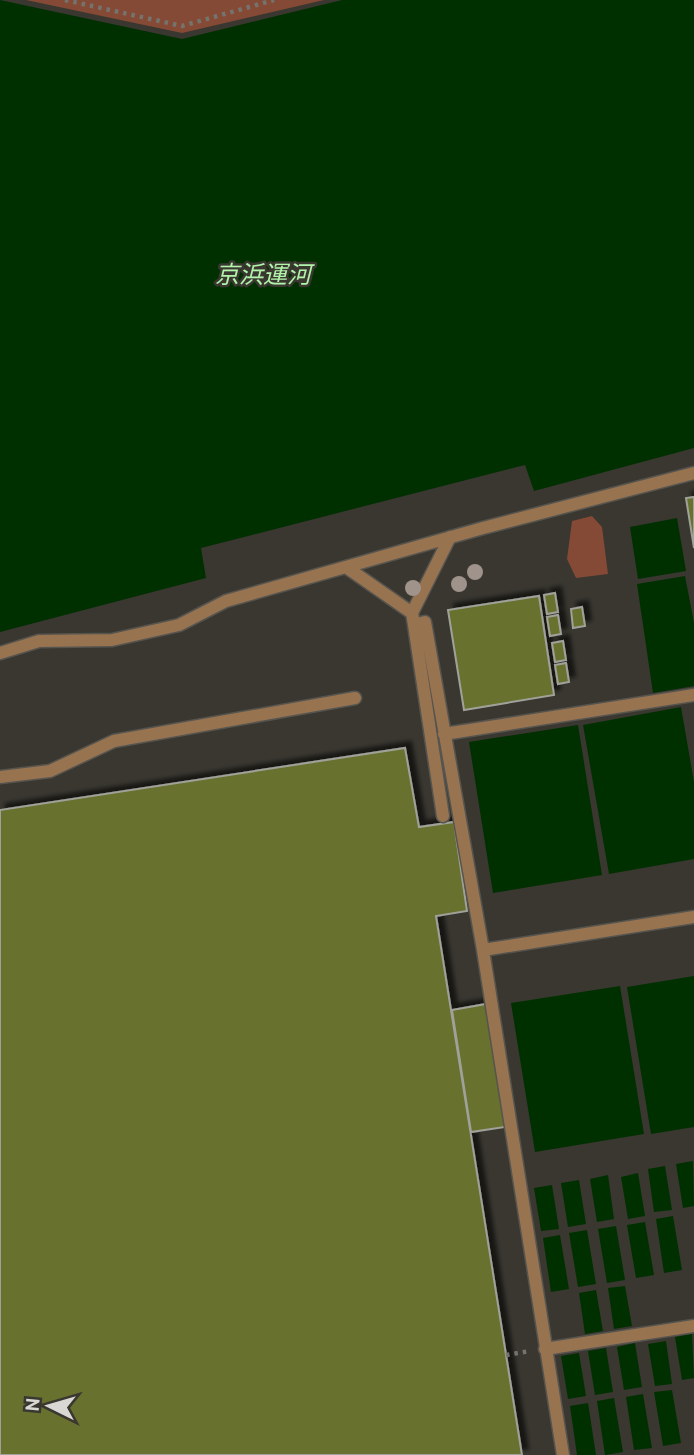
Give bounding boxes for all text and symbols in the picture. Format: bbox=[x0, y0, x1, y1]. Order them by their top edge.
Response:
water label: 京浜運河 bbox=[215, 262, 315, 292]
north arrow bbox=[14, 1371, 84, 1441]
text: N bbox=[22, 1397, 47, 1413]

